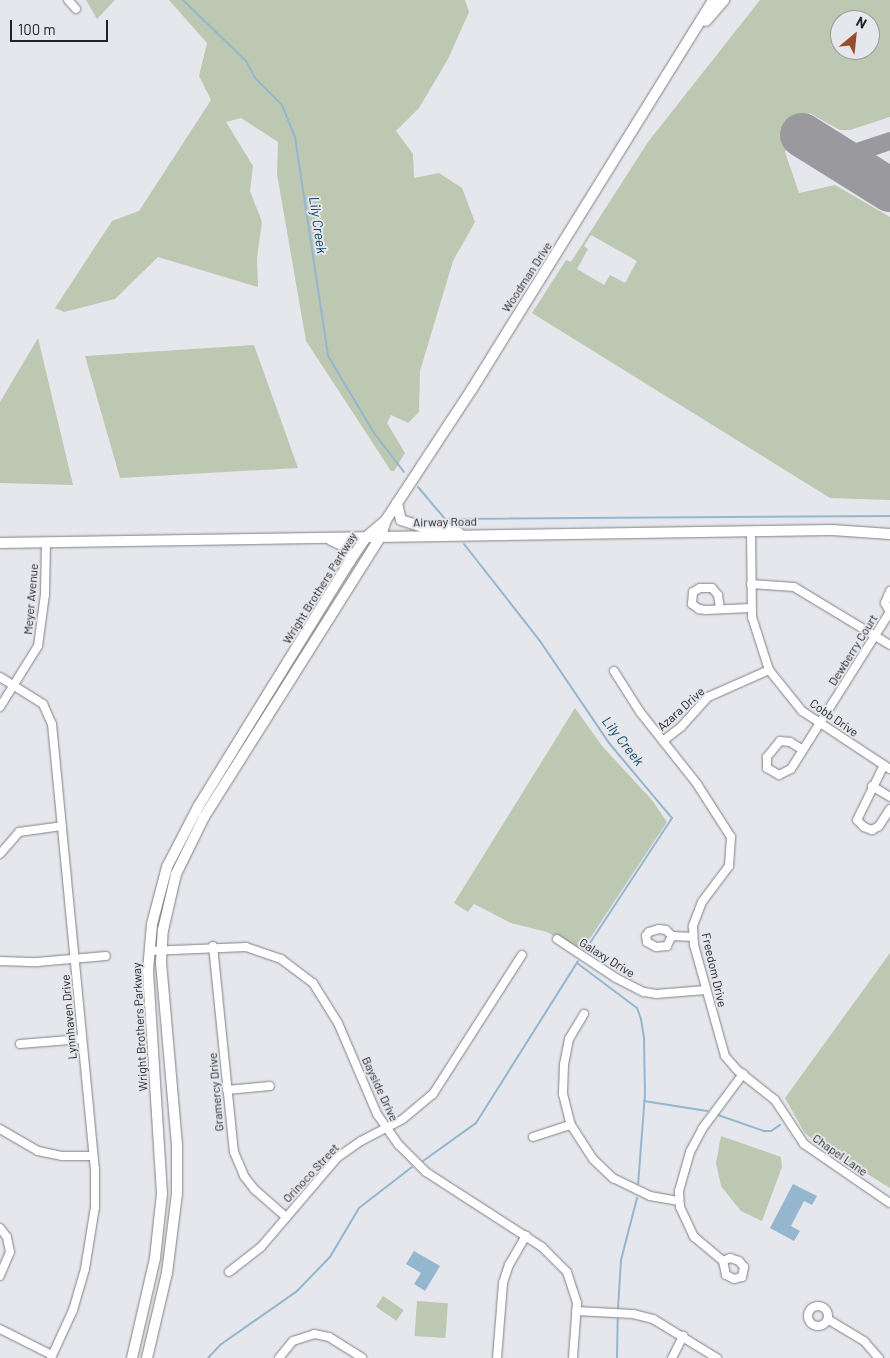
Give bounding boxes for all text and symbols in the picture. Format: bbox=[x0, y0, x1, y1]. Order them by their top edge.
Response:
scale bar bbox=[12, 10, 110, 42]
north arrow bbox=[830, 10, 880, 60]
text: N bbox=[854, 13, 870, 32]
text: 100 m bbox=[18, 20, 56, 38]
water label: Lily Creek bbox=[306, 195, 330, 255]
street label: Woodman Drive bbox=[499, 239, 555, 315]
street label: Airway Road bbox=[413, 514, 477, 530]
street label: Wright Brothers Parkway bbox=[280, 529, 360, 647]
street label: Meyer Avenue bbox=[21, 563, 41, 635]
street label: Dewberry Court bbox=[825, 612, 881, 688]
street label: Azara Drive bbox=[654, 684, 708, 734]
street label: Cobb Drive bbox=[807, 696, 861, 740]
water label: Lily Creek bbox=[599, 713, 647, 769]
street label: Freedom Drive bbox=[698, 931, 730, 1009]
street label: Galaxy Drive bbox=[577, 935, 637, 981]
street label: Wright Brothers Parkway bbox=[129, 962, 151, 1092]
street label: Lynnhaven Drive bbox=[58, 974, 80, 1060]
street label: Gramercy Drive bbox=[205, 1052, 227, 1132]
street label: Bayside Drive bbox=[359, 1054, 401, 1124]
street label: Chapel Lane bbox=[810, 1131, 870, 1179]
street label: Orinoco Street bbox=[280, 1140, 342, 1206]

